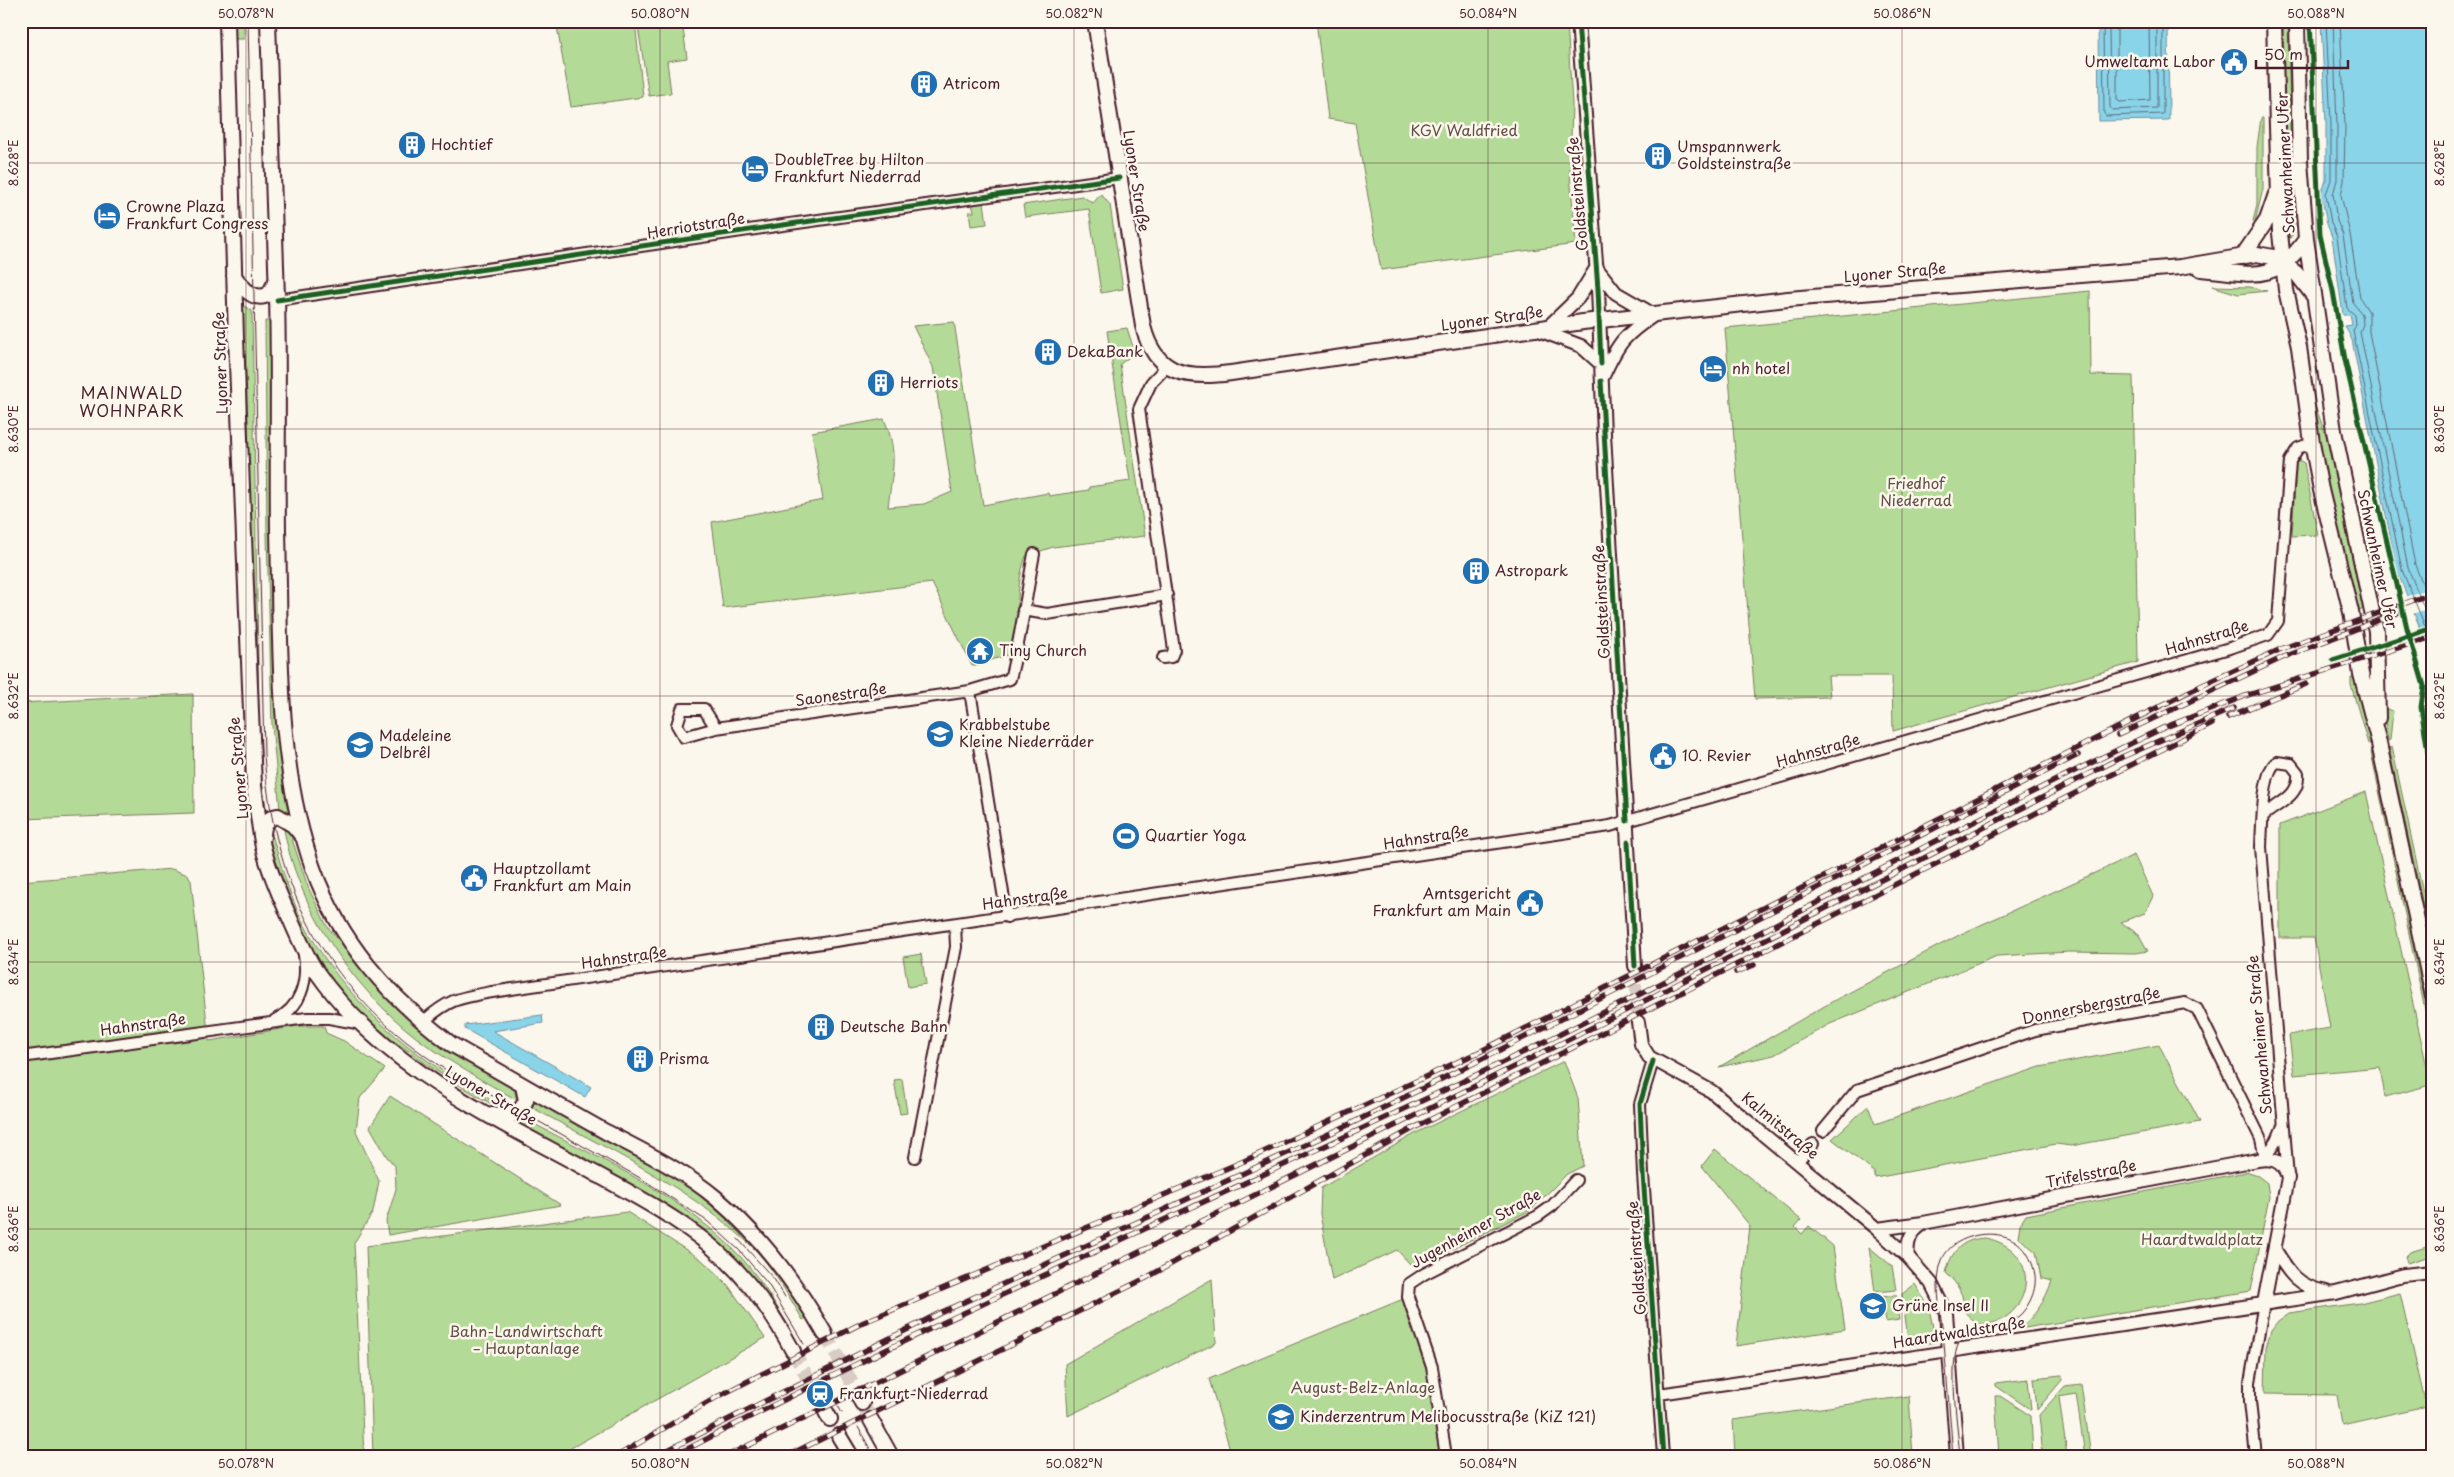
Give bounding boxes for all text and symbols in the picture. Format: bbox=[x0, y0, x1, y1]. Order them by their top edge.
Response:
text: 50.078°N bbox=[218, 4, 274, 22]
text: 50.080°N bbox=[630, 4, 690, 22]
text: 50.082°N bbox=[1045, 4, 1103, 22]
text: 50.084°N bbox=[1459, 4, 1517, 22]
text: 50.086°N bbox=[1873, 4, 1931, 22]
text: 50.088°N bbox=[2287, 4, 2345, 22]
scale bar bbox=[2256, 38, 2349, 70]
text: 50 m bbox=[2264, 42, 2303, 65]
public building icon: Umweltamt Labor bbox=[2219, 47, 2249, 77]
place label: Umweltamt Labor bbox=[2084, 49, 2215, 72]
building icon: Atricom bbox=[909, 69, 939, 99]
place label: Atricom bbox=[943, 71, 1000, 94]
street label: Schwanheimer Ufer bbox=[2269, 92, 2300, 235]
park label: KGV Waldfried bbox=[1410, 118, 1518, 141]
street label: Lyoner Straße bbox=[1118, 128, 1157, 233]
building icon: Hochtief bbox=[397, 130, 427, 160]
place label: Hochtief bbox=[431, 132, 493, 155]
place label: Umspannwerk Goldsteinstraße bbox=[1677, 134, 1791, 174]
street label: Goldsteinstraße bbox=[1560, 136, 1593, 252]
text: 8.628°E bbox=[4, 139, 22, 187]
text: 8.628°E bbox=[2430, 139, 2448, 187]
building icon: Umspannwerk Goldsteinstraße bbox=[1643, 141, 1673, 171]
place label: DoubleTree by Hilton Frankfurt Niederrad bbox=[774, 147, 924, 187]
hotel icon: DoubleTree by Hilton Frankfurt Niederrad bbox=[740, 154, 770, 184]
place label: Crowne Plaza Frankfurt Congress bbox=[126, 194, 268, 234]
hotel icon: Crowne Plaza Frankfurt Congress bbox=[92, 201, 122, 231]
street label: Herriotstraße bbox=[645, 205, 746, 244]
street label: Lyoner Straße bbox=[1843, 256, 1947, 287]
street label: Lyoner Straße bbox=[1439, 299, 1544, 336]
street label: Lyoner Straße bbox=[206, 311, 233, 415]
building icon: DekaBank bbox=[1033, 337, 1063, 367]
place label: DekaBank bbox=[1067, 339, 1143, 362]
hotel icon: nh hotel bbox=[1698, 354, 1728, 384]
place label: nh hotel bbox=[1732, 356, 1790, 379]
building icon: Herriots bbox=[866, 368, 896, 398]
place label: Herriots bbox=[900, 370, 958, 393]
district label: MAINWALD WOHNPARK bbox=[79, 380, 185, 422]
text: 8.630°E bbox=[4, 405, 22, 453]
text: 8.630°E bbox=[2430, 405, 2448, 453]
park label: Friedhof Niederrad bbox=[1880, 471, 1952, 511]
street label: Schwanheimer Ufer bbox=[2352, 487, 2404, 631]
street label: Goldsteinstraße bbox=[1586, 544, 1615, 660]
building icon: Astropark bbox=[1461, 556, 1491, 586]
place label: Astropark bbox=[1495, 558, 1568, 581]
street label: Hahnstraße bbox=[2162, 613, 2251, 660]
temple icon: Tiny Church bbox=[965, 636, 995, 666]
place label: Tiny Church bbox=[999, 638, 1087, 661]
text: 8.632°E bbox=[4, 672, 22, 720]
text: 8.632°E bbox=[2430, 672, 2448, 720]
street label: Saonestraße bbox=[794, 676, 888, 711]
place label: Krabbelstube Kleine Niederräder bbox=[959, 712, 1094, 752]
street label: Lyoner Straße bbox=[222, 716, 253, 820]
school or university icon: Krabbelstube Kleine Niederräder bbox=[925, 719, 955, 749]
place label: Madeleine Delbrêl bbox=[379, 723, 452, 763]
street label: Hahnstraße bbox=[1773, 727, 1862, 773]
school or university icon: Madeleine Delbrêl bbox=[345, 730, 375, 760]
public building icon: 10. Revier bbox=[1648, 741, 1678, 771]
place label: 10. Revier bbox=[1682, 743, 1751, 766]
street label: Hahnstraße bbox=[1381, 818, 1470, 855]
sports icon: Quartier Yoga bbox=[1111, 821, 1141, 851]
place label: Quartier Yoga bbox=[1145, 823, 1247, 846]
place label: Hauptzollamt Frankfurt am Main bbox=[493, 856, 632, 896]
public building icon: Hauptzollamt Frankfurt am Main bbox=[459, 863, 489, 893]
street label: Hahnstraße bbox=[980, 880, 1069, 915]
place label: Amtsgericht Frankfurt am Main bbox=[1372, 881, 1511, 921]
public building icon: Amtsgericht Frankfurt am Main bbox=[1515, 888, 1545, 918]
text: 8.634°E bbox=[4, 938, 22, 986]
text: 8.634°E bbox=[2430, 938, 2448, 986]
street label: Hahnstraße bbox=[579, 939, 668, 974]
street label: Schwanheimer Straße bbox=[2240, 954, 2277, 1116]
street label: Donnersbergstraße bbox=[2020, 980, 2162, 1029]
street label: Hahnstraße bbox=[98, 1006, 187, 1041]
building icon: Deutsche Bahn bbox=[806, 1012, 836, 1042]
place label: Deutsche Bahn bbox=[840, 1014, 948, 1037]
building icon: Prisma bbox=[625, 1044, 655, 1074]
place label: Prisma bbox=[659, 1046, 709, 1069]
street label: Lyoner Straße bbox=[442, 1059, 542, 1130]
street label: Kalmitstraße bbox=[1737, 1086, 1825, 1164]
street label: Trifelsstraße bbox=[2043, 1152, 2138, 1193]
street label: Jugenheimer Straße bbox=[1406, 1182, 1545, 1273]
street label: Goldsteinstraße bbox=[1620, 1200, 1651, 1316]
text: 8.636°E bbox=[4, 1206, 22, 1252]
text: 8.636°E bbox=[2430, 1206, 2448, 1252]
park label: Haardtwaldplatz bbox=[2141, 1227, 2263, 1250]
school or university icon: Grüne Insel II bbox=[1858, 1291, 1888, 1321]
place label: Grüne Insel II bbox=[1892, 1293, 1989, 1316]
street label: Haardtwaldstraße bbox=[1891, 1310, 2027, 1353]
park label: Bahn-Landwirtschaft – Hauptanlage bbox=[449, 1319, 603, 1359]
park label: August-Belz-Anlage bbox=[1291, 1375, 1435, 1398]
station icon: Frankfurt-Niederrad bbox=[805, 1379, 835, 1409]
place label: Frankfurt-Niederrad bbox=[839, 1381, 988, 1404]
school or university icon: Kinderzentrum Melibocusstraße (KiZ 121) bbox=[1266, 1402, 1296, 1432]
place label: Kinderzentrum Melibocusstraße (KiZ 121) bbox=[1300, 1404, 1596, 1427]
text: 50.078°N bbox=[218, 1454, 274, 1472]
text: 50.080°N bbox=[630, 1454, 690, 1472]
text: 50.082°N bbox=[1045, 1454, 1103, 1472]
text: 50.084°N bbox=[1459, 1454, 1517, 1472]
text: 50.086°N bbox=[1873, 1454, 1931, 1472]
text: 50.088°N bbox=[2287, 1454, 2345, 1472]

